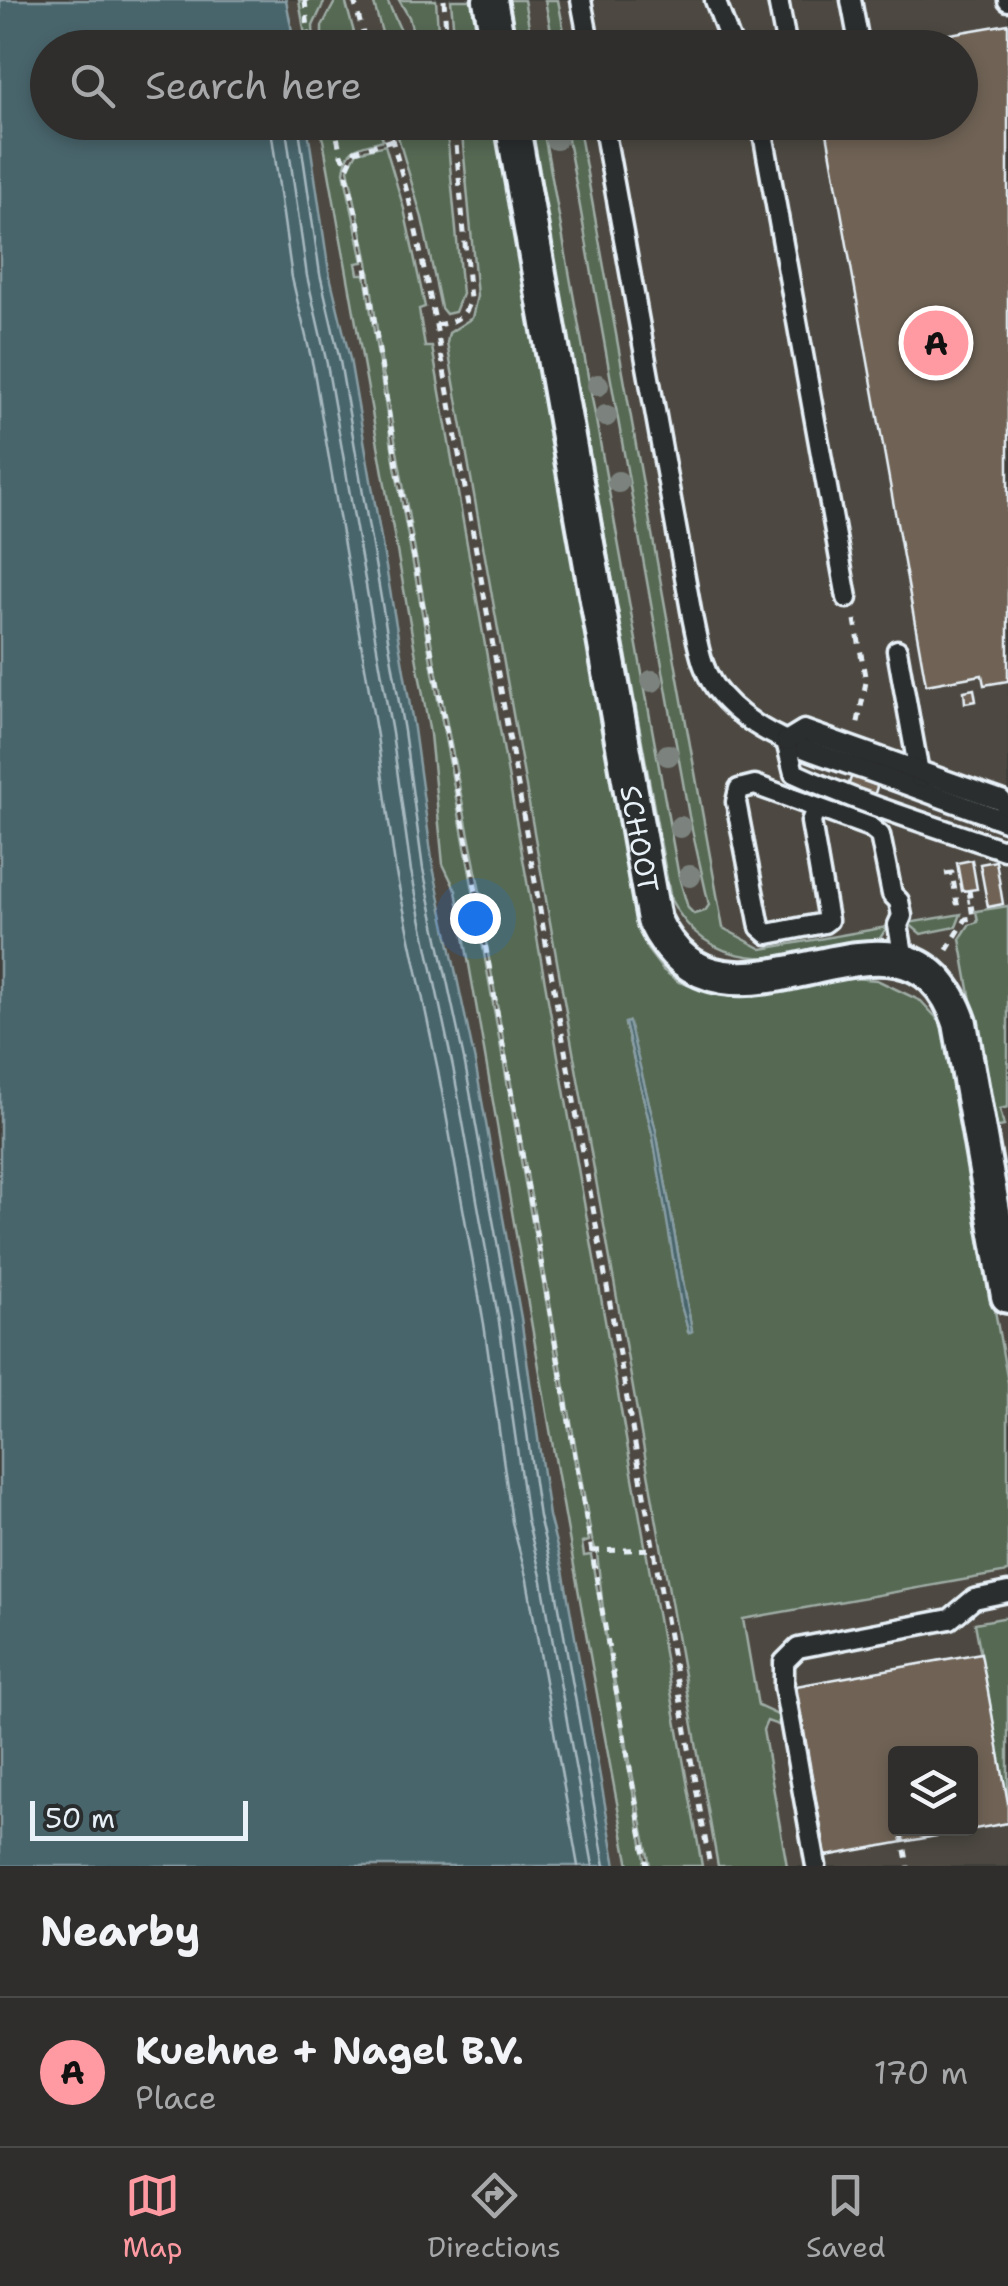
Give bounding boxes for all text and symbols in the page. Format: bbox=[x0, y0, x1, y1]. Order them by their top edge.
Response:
search box bbox=[30, 30, 978, 140]
icon: search bbox=[65, 58, 120, 113]
text: Search here bbox=[145, 60, 362, 111]
pin: A bbox=[904, 306, 968, 380]
street label: SCHOOT bbox=[611, 782, 668, 895]
your location bbox=[450, 893, 501, 944]
map controls bbox=[888, 1746, 978, 1836]
button: layers bbox=[888, 1746, 978, 1836]
scale bar bbox=[30, 1796, 248, 1840]
text: 50 m bbox=[45, 1799, 115, 1837]
text: Nearby bbox=[40, 1903, 200, 1959]
text: Kuehne + Nagel B.V. bbox=[135, 2025, 524, 2076]
text: A bbox=[60, 2051, 85, 2094]
text: 170 m bbox=[874, 2051, 968, 2094]
text: Place bbox=[135, 2076, 217, 2119]
tab: Map bbox=[123, 2168, 182, 2266]
tab: Directions bbox=[427, 2168, 561, 2266]
tab: Saved bbox=[806, 2168, 885, 2266]

